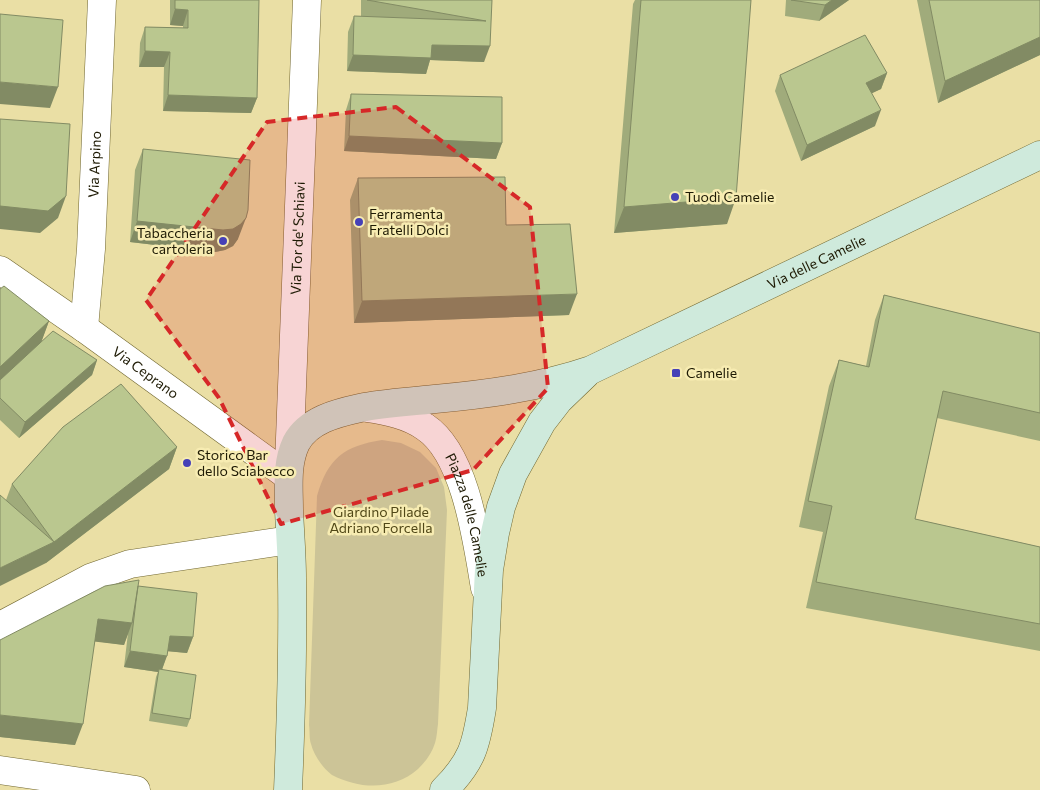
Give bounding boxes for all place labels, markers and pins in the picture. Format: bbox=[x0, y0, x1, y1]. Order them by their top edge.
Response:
place label: Tuodì Camelie bbox=[685, 188, 774, 205]
marker: Tuodì Camelie bbox=[669, 191, 681, 203]
place label: Ferramenta Fratelli Dolci bbox=[369, 205, 449, 238]
marker: Ferramenta Fratelli Dolci bbox=[353, 216, 365, 228]
place label: Tabaccheria cartoleria bbox=[137, 224, 213, 257]
marker: Tabaccheria cartoleria bbox=[217, 235, 229, 247]
place label: Camelie bbox=[686, 364, 737, 381]
marker: Camelie bbox=[670, 367, 682, 379]
place label: Storico Bar dello Sciabecco bbox=[197, 446, 295, 479]
marker: Storico Bar dello Sciabecco bbox=[181, 457, 193, 469]

